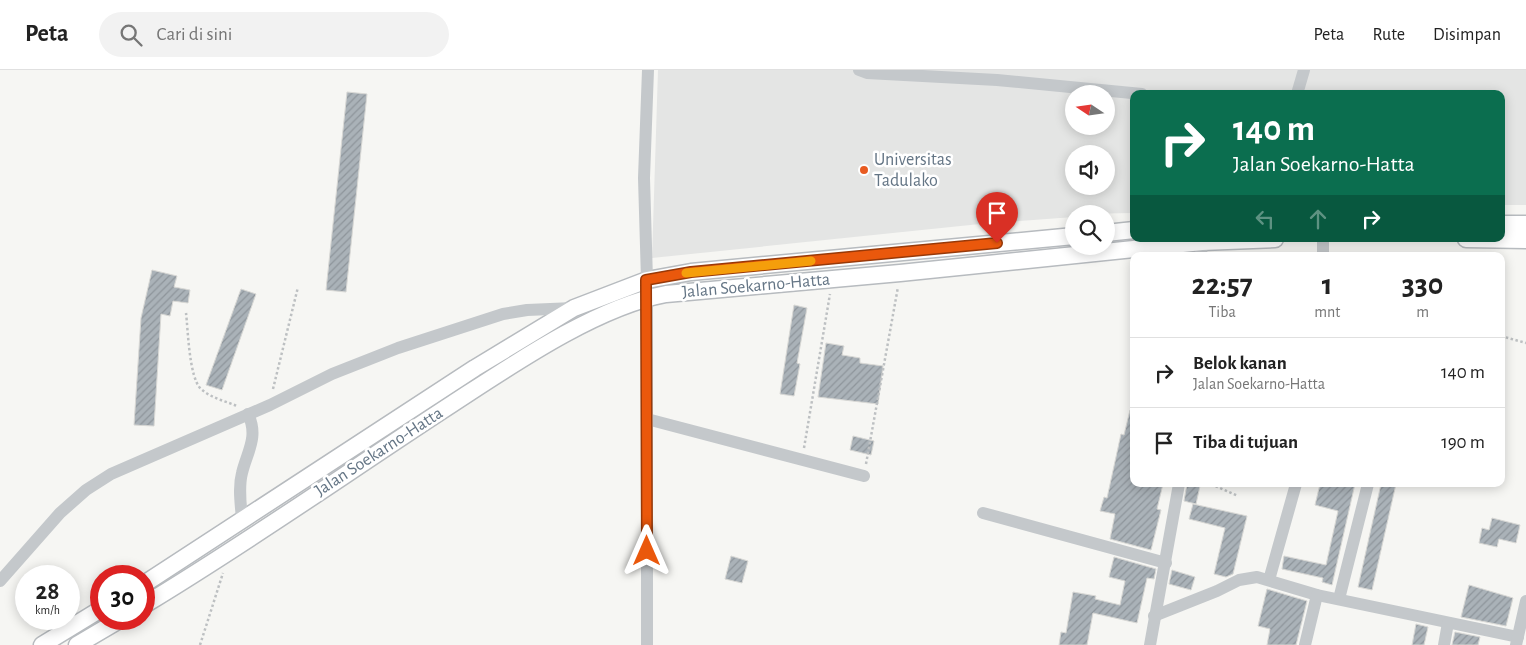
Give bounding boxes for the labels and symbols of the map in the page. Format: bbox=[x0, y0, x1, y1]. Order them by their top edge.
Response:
north arrow bbox=[1065, 85, 1115, 135]
place label: Universitas Tadulako bbox=[874, 151, 952, 190]
marker: Universitas Tadulako bbox=[858, 164, 870, 176]
pin bbox=[976, 192, 1018, 243]
street label: Jalan Soekarno-Hatta bbox=[681, 271, 831, 301]
street label: Jalan Soekarno-Hatta bbox=[312, 404, 446, 500]
position arrow bbox=[620, 524, 672, 576]
speed limit sign: 30 bbox=[90, 565, 155, 630]

